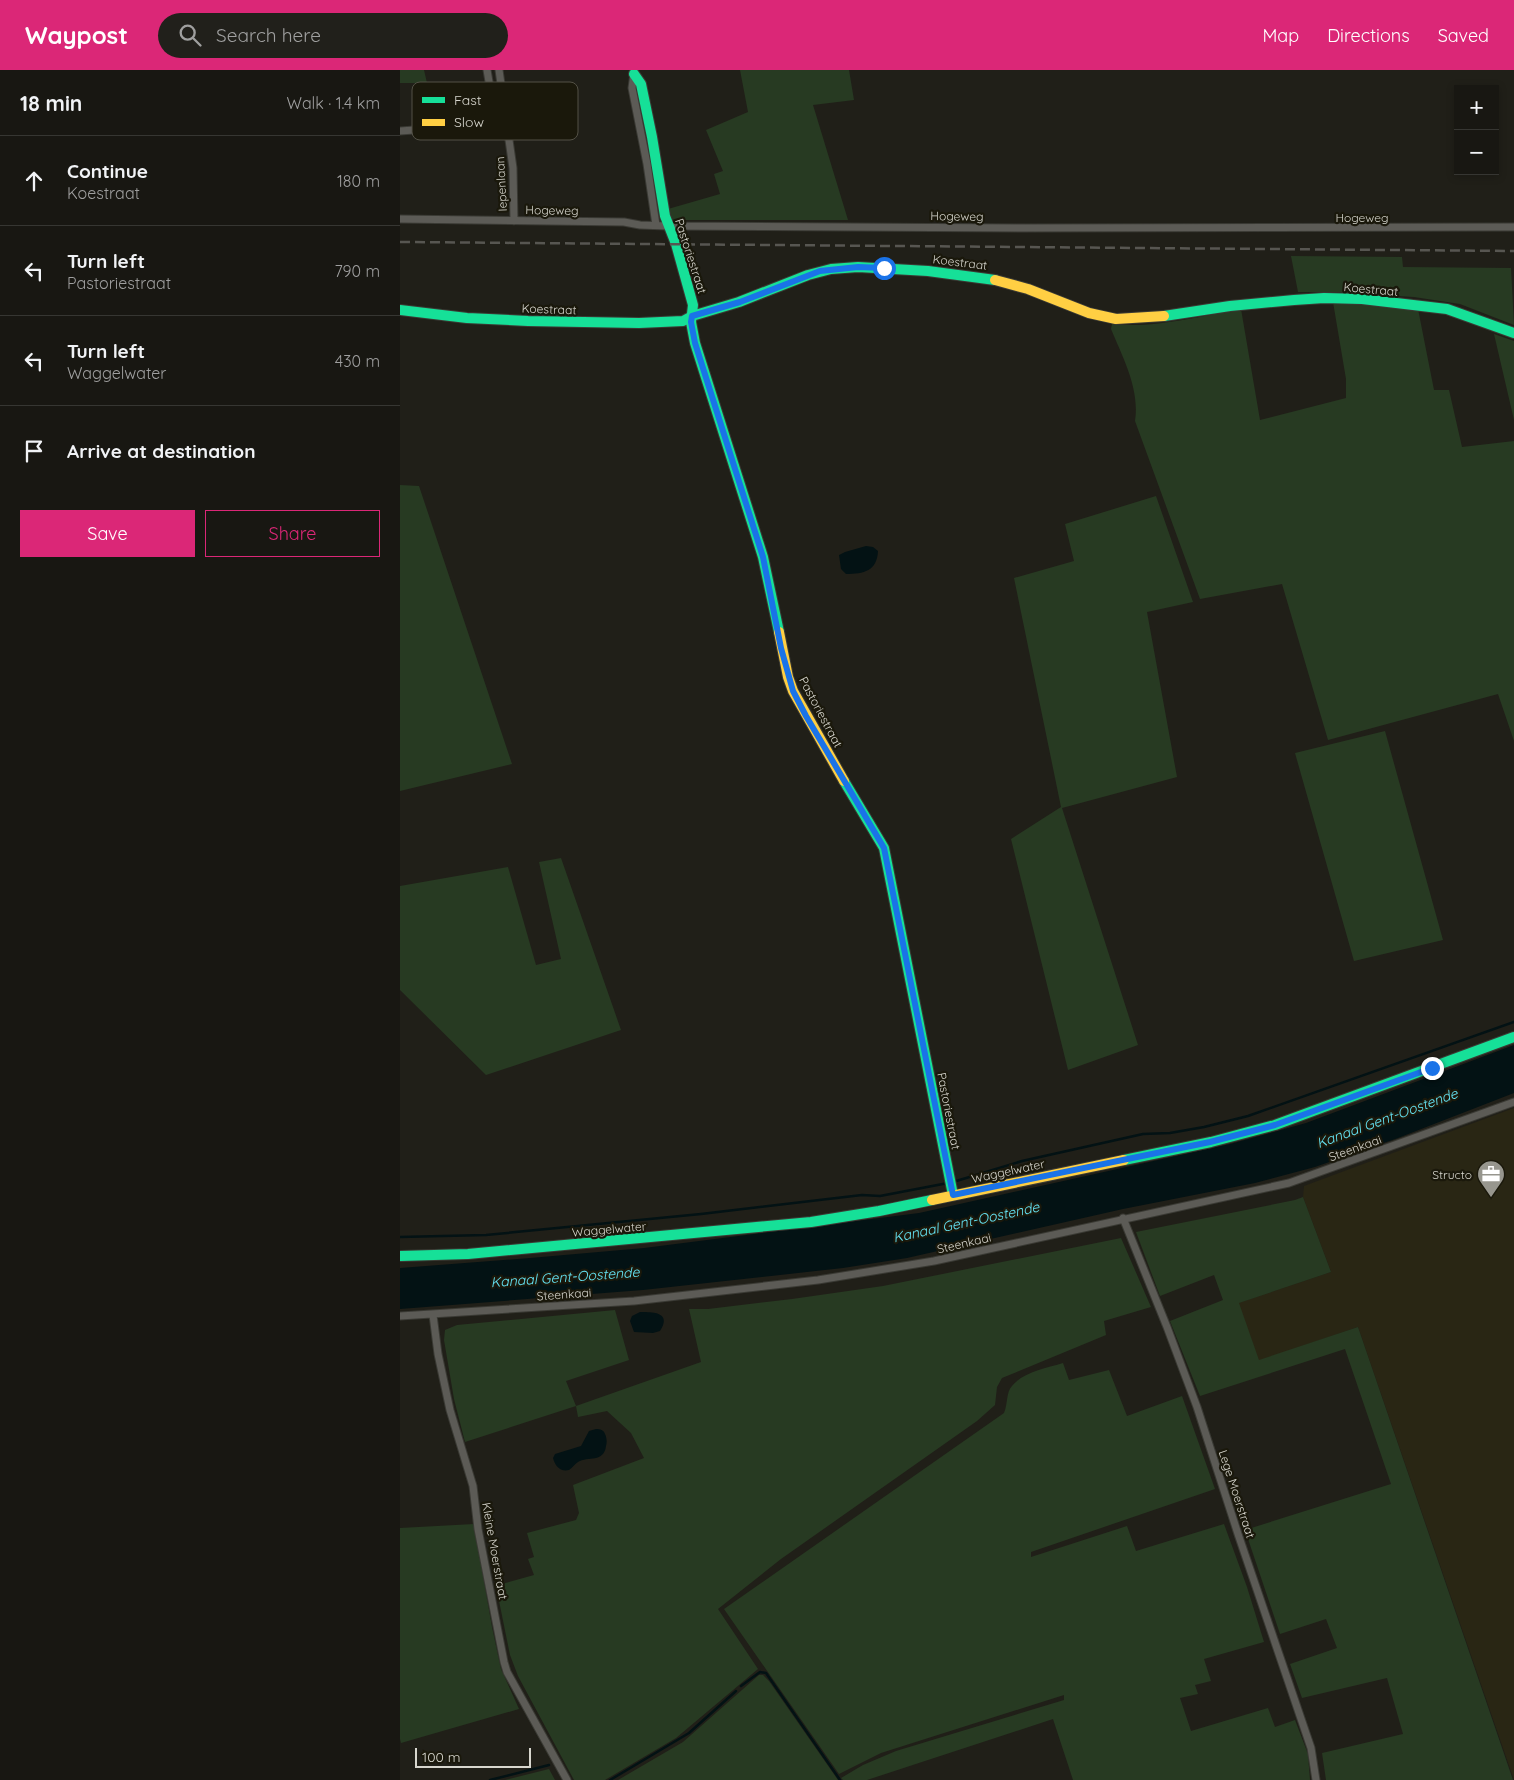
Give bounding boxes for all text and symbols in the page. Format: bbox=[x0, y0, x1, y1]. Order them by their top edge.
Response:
search box bbox=[158, 13, 508, 58]
text: Waypost bbox=[25, 20, 128, 50]
icon: search bbox=[176, 21, 204, 49]
text: Search here bbox=[216, 23, 321, 47]
text: Map bbox=[1262, 24, 1299, 47]
text: Directions bbox=[1327, 24, 1410, 47]
text: Saved bbox=[1438, 24, 1489, 47]
legend bbox=[412, 82, 578, 140]
map controls bbox=[1454, 85, 1499, 175]
button: + bbox=[1454, 85, 1499, 130]
text: 18 min bbox=[20, 90, 82, 116]
text: Fast bbox=[454, 91, 482, 109]
text: Walk · 1.4 km bbox=[287, 93, 380, 113]
text: Slow bbox=[454, 113, 484, 131]
button: − bbox=[1454, 130, 1499, 175]
street label: Iepenlaan bbox=[492, 156, 510, 212]
text: Continue bbox=[67, 159, 148, 183]
icon: ahead bbox=[20, 167, 48, 195]
text: 180 m bbox=[337, 171, 380, 191]
text: Koestraat bbox=[67, 183, 140, 203]
street label: Hogeweg bbox=[525, 202, 579, 218]
street label: Hogeweg bbox=[930, 208, 984, 224]
street label: Hogeweg bbox=[1335, 210, 1389, 225]
street label: Pastoriestraat bbox=[672, 217, 710, 295]
text: Turn left bbox=[67, 249, 145, 273]
street label: Koestraat bbox=[932, 251, 988, 273]
icon: left bbox=[20, 257, 48, 285]
route start bbox=[873, 257, 896, 280]
text: 790 m bbox=[334, 261, 380, 281]
text: Pastoriestraat bbox=[67, 273, 171, 293]
street label: Koestraat bbox=[1343, 279, 1399, 299]
street label: Koestraat bbox=[521, 301, 577, 317]
text: Turn left bbox=[67, 339, 145, 363]
icon: left bbox=[20, 347, 48, 375]
text: 430 m bbox=[335, 351, 380, 371]
text: Waggelwater bbox=[67, 363, 166, 383]
icon: arrive bbox=[20, 437, 48, 465]
text: Arrive at destination bbox=[67, 439, 256, 463]
button: Save bbox=[20, 510, 195, 557]
button: Share bbox=[205, 510, 380, 557]
street label: Pastoriestraat bbox=[796, 674, 846, 750]
route end bbox=[1421, 1057, 1444, 1080]
street label: Pastoriestraat bbox=[934, 1071, 964, 1151]
water label: Kanaal Gent-Oostende bbox=[1314, 1084, 1461, 1152]
street label: Steenkaai bbox=[1327, 1132, 1383, 1164]
street label: Waggelwater bbox=[970, 1156, 1046, 1186]
office icon: Structo bbox=[1476, 1159, 1506, 1198]
place label: Structo bbox=[1432, 1167, 1472, 1182]
water label: Kanaal Gent-Oostende bbox=[891, 1197, 1042, 1246]
street label: Waggelwater bbox=[571, 1218, 647, 1240]
street label: Steenkaai bbox=[936, 1230, 992, 1256]
water label: Kanaal Gent-Oostende bbox=[490, 1263, 641, 1291]
street label: Steenkaai bbox=[536, 1285, 592, 1303]
street label: Lege Moerstraat bbox=[1216, 1448, 1258, 1540]
street label: Kleine Moerstraat bbox=[479, 1501, 511, 1601]
scale bar bbox=[415, 1745, 531, 1768]
text: 100 m bbox=[422, 1748, 460, 1766]

